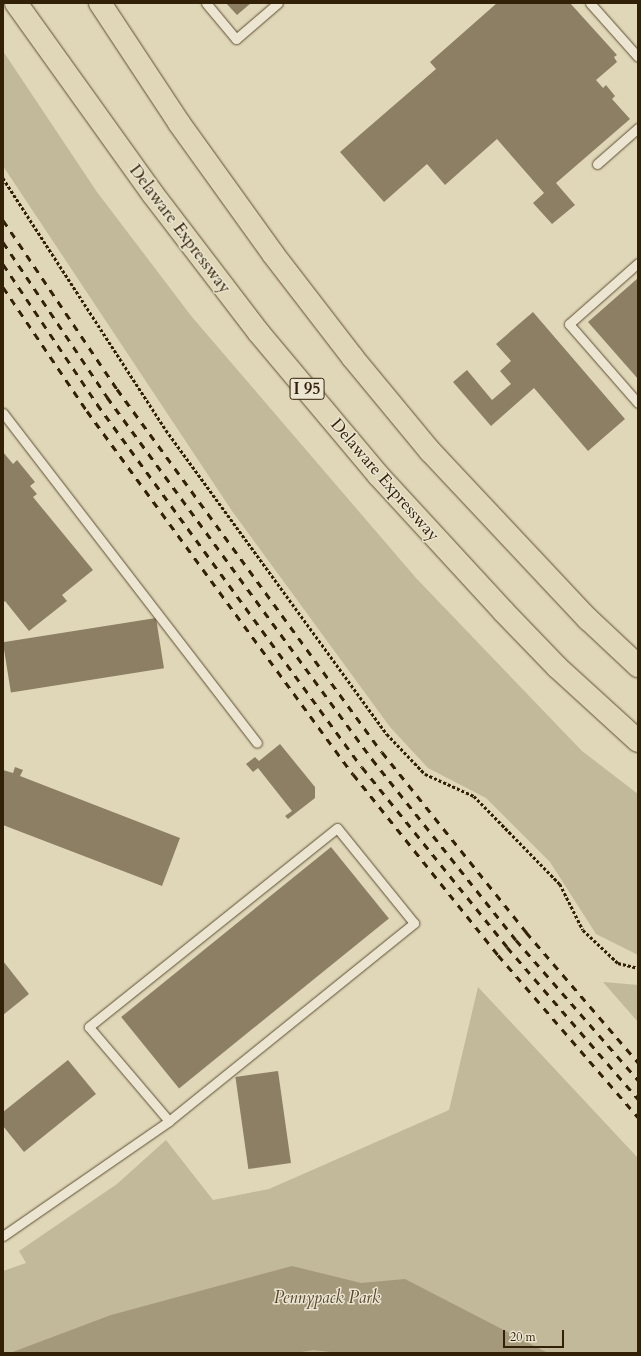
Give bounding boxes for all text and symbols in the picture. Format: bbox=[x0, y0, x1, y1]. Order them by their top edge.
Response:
street label: Delaware Expressway bbox=[125, 161, 235, 297]
road number: I 95 bbox=[289, 375, 325, 403]
street label: Delaware Expressway bbox=[326, 414, 444, 546]
park label: Pennypack Park bbox=[274, 1288, 380, 1308]
scale bar bbox=[505, 1322, 566, 1348]
text: 20 m bbox=[510, 1329, 536, 1345]

